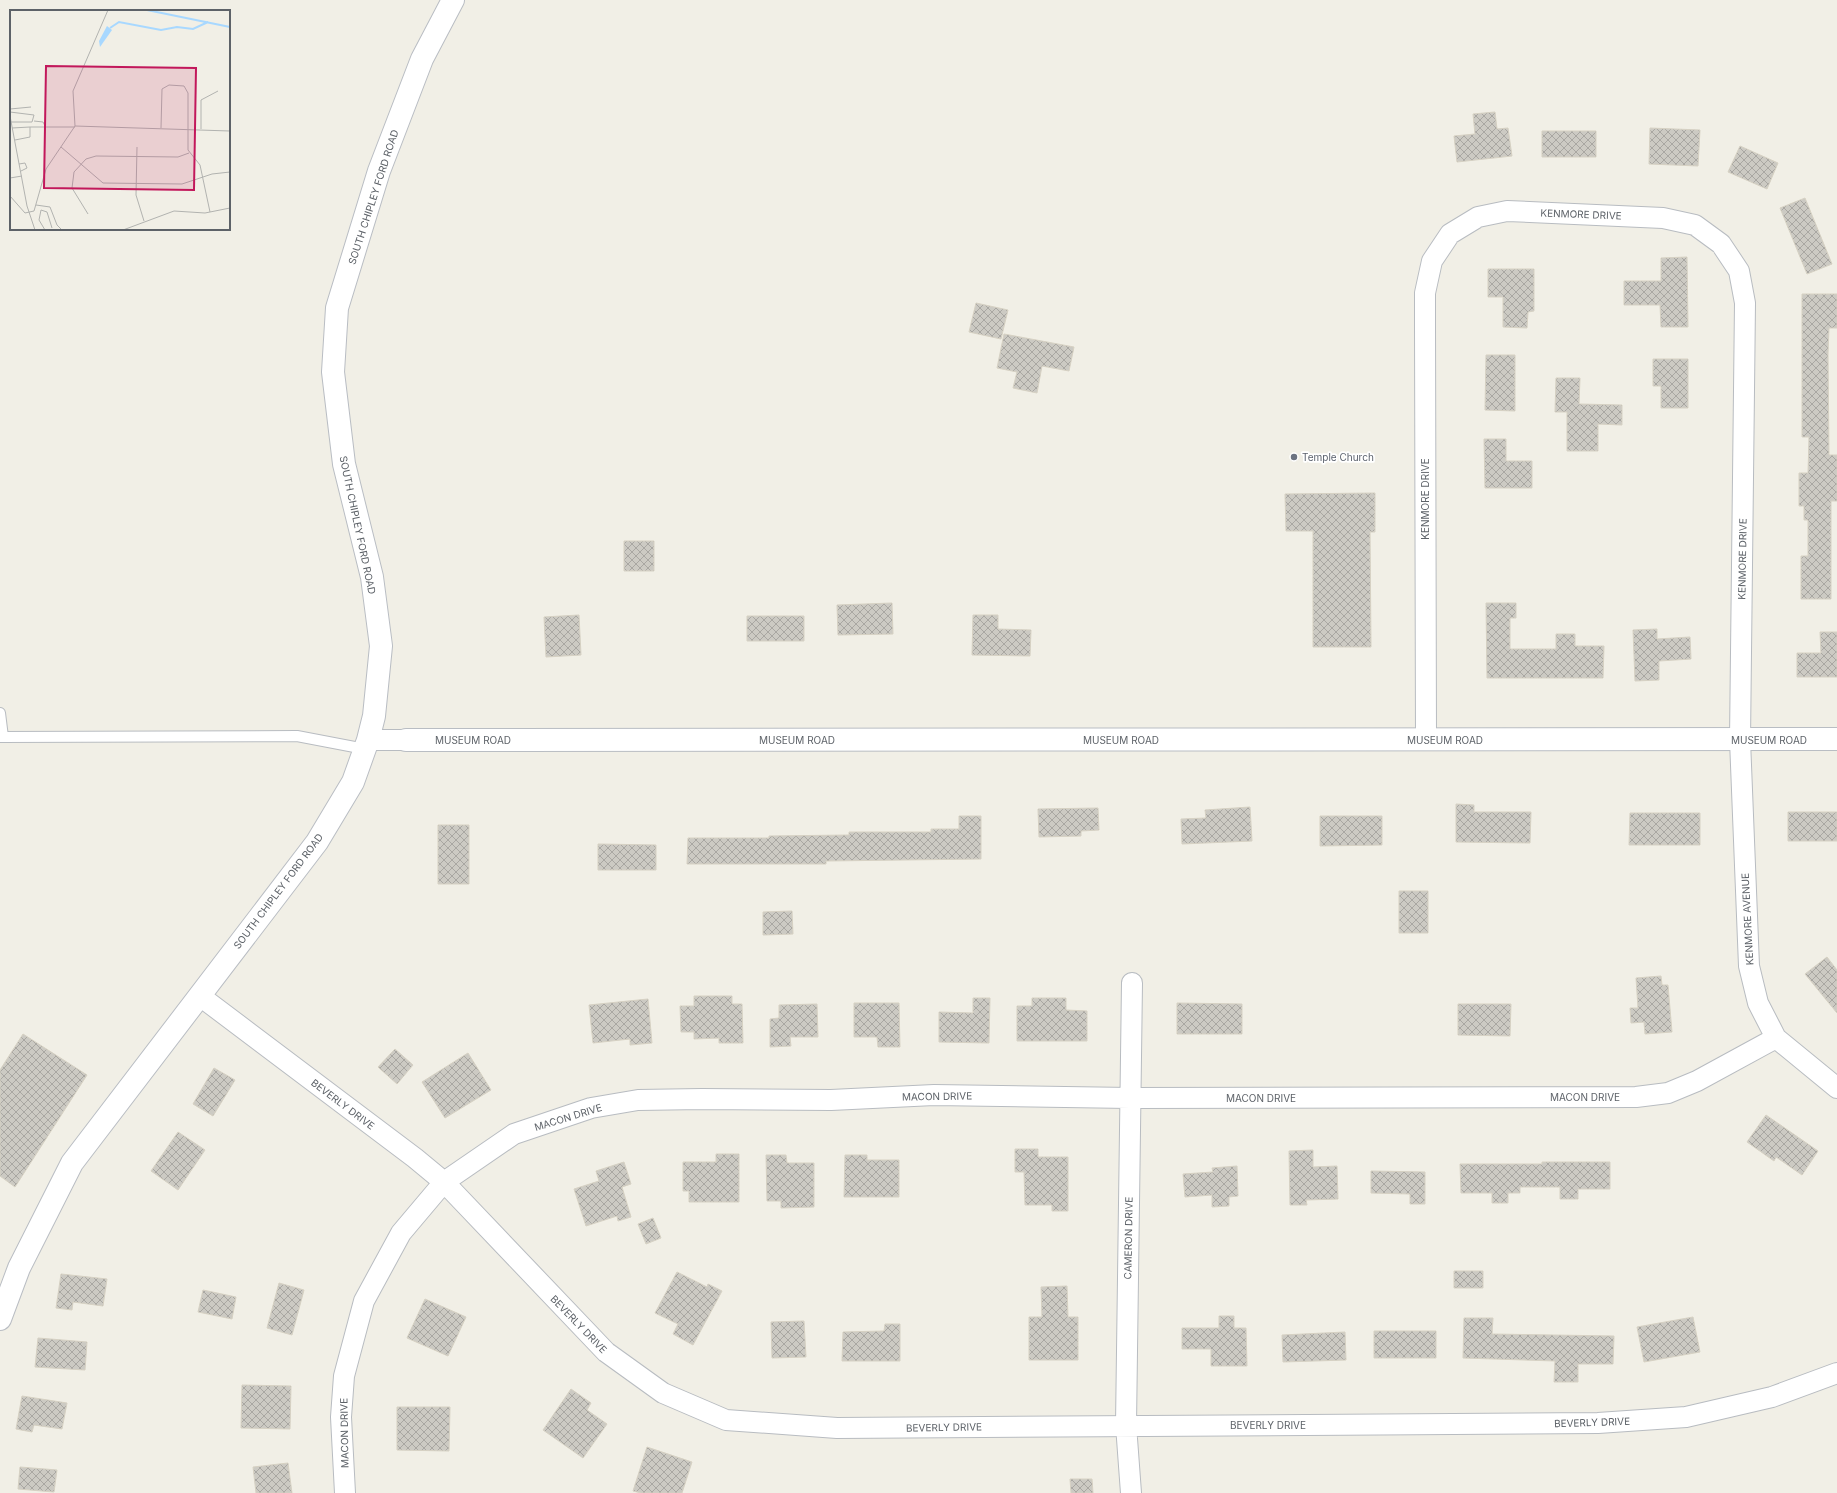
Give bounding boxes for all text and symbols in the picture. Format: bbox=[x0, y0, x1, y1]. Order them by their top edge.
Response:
inset map bbox=[10, 10, 230, 230]
street label: SOUTH CHIPLEY FORD ROAD bbox=[345, 128, 401, 266]
street label: KENMORE DRIVE bbox=[1540, 207, 1622, 221]
place label: Temple Church bbox=[1302, 451, 1374, 463]
marker: Temple Church bbox=[1289, 452, 1299, 462]
street label: SOUTH CHIPLEY FORD ROAD bbox=[337, 455, 379, 595]
street label: KENMORE DRIVE bbox=[1419, 458, 1431, 540]
street label: KENMORE DRIVE bbox=[1735, 518, 1749, 600]
street label: MUSEUM ROAD bbox=[435, 734, 511, 746]
street label: MUSEUM ROAD bbox=[759, 734, 835, 746]
street label: MUSEUM ROAD bbox=[1083, 734, 1159, 746]
street label: MUSEUM ROAD bbox=[1407, 734, 1483, 746]
street label: MUSEUM ROAD bbox=[1731, 734, 1807, 746]
street label: SOUTH CHIPLEY FORD ROAD bbox=[231, 831, 325, 951]
street label: KENMORE AVENUE bbox=[1739, 873, 1755, 965]
street label: BEVERLY DRIVE bbox=[309, 1076, 377, 1132]
street label: MACON DRIVE bbox=[902, 1089, 972, 1103]
street label: MACON DRIVE bbox=[1550, 1091, 1620, 1103]
street label: MACON DRIVE bbox=[1226, 1092, 1296, 1104]
street label: MACON DRIVE bbox=[533, 1101, 603, 1133]
street label: CAMERON DRIVE bbox=[1121, 1197, 1135, 1279]
street label: BEVERLY DRIVE bbox=[548, 1292, 610, 1356]
street label: MACON DRIVE bbox=[337, 1398, 351, 1468]
street label: BEVERLY DRIVE bbox=[1554, 1415, 1630, 1429]
street label: BEVERLY DRIVE bbox=[1230, 1419, 1306, 1431]
street label: BEVERLY DRIVE bbox=[906, 1420, 982, 1434]

